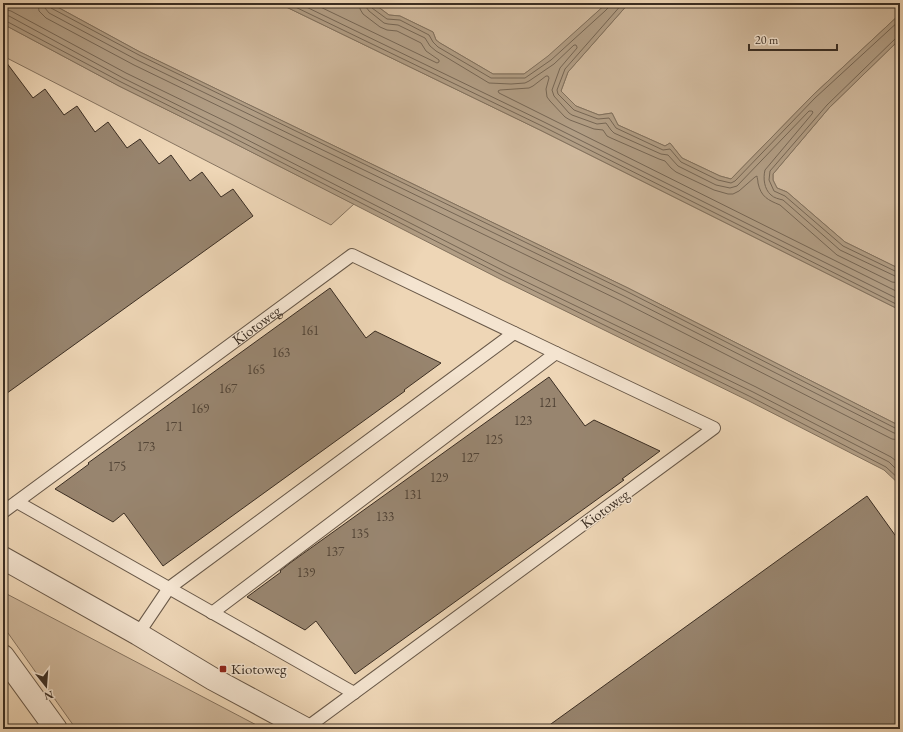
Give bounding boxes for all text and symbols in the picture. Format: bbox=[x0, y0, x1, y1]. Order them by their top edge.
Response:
scale bar bbox=[749, 26, 837, 52]
text: 20 m bbox=[755, 32, 779, 48]
street label: Kiotoweg bbox=[228, 300, 285, 349]
house number: 161 bbox=[301, 322, 319, 339]
house number: 163 bbox=[272, 344, 290, 361]
house number: 165 bbox=[247, 361, 265, 378]
house number: 167 bbox=[219, 380, 238, 397]
house number: 121 bbox=[539, 394, 557, 411]
house number: 169 bbox=[191, 400, 210, 417]
house number: 123 bbox=[514, 412, 532, 429]
house number: 171 bbox=[165, 418, 183, 435]
house number: 125 bbox=[485, 431, 503, 448]
house number: 173 bbox=[137, 438, 155, 455]
house number: 127 bbox=[461, 449, 480, 466]
house number: 175 bbox=[108, 458, 126, 475]
house number: 129 bbox=[430, 469, 449, 486]
street label: Kiotoweg bbox=[577, 484, 633, 533]
house number: 131 bbox=[404, 486, 422, 503]
house number: 133 bbox=[376, 508, 394, 525]
house number: 135 bbox=[351, 525, 369, 542]
house number: 137 bbox=[326, 543, 345, 560]
house number: 139 bbox=[297, 564, 316, 581]
place label: Kiotoweg bbox=[231, 659, 287, 678]
marker: Kiotoweg bbox=[218, 664, 228, 674]
north arrow bbox=[26, 666, 66, 706]
text: N bbox=[43, 688, 55, 704]

